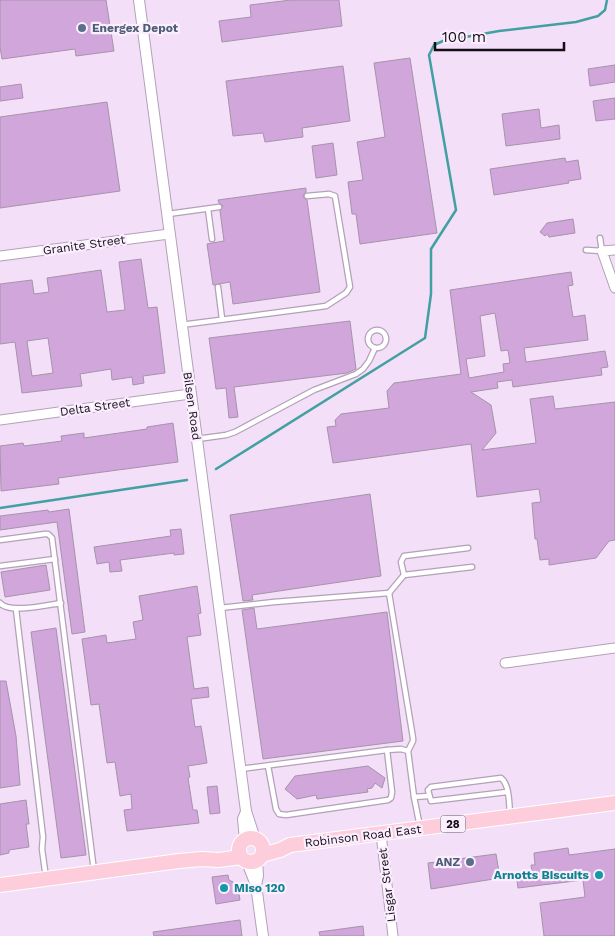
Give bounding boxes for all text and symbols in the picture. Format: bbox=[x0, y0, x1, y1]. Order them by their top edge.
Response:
scale bar bbox=[435, 20, 564, 52]
place label: Energex Depot bbox=[92, 21, 179, 35]
marker: Energex Depot bbox=[76, 22, 88, 34]
text: 100 m bbox=[442, 28, 486, 46]
street label: Granite Street bbox=[42, 232, 126, 258]
street label: Bilsen Road bbox=[180, 371, 204, 441]
street label: Delta Street bbox=[59, 395, 131, 419]
road number: 28 bbox=[440, 816, 466, 832]
street label: Robinson Road East bbox=[304, 822, 422, 850]
street label: Lisgar Street bbox=[376, 847, 398, 923]
place label: ANZ bbox=[435, 855, 460, 869]
marker: ANZ bbox=[464, 856, 476, 868]
place label: Arnotts Biscuits bbox=[494, 868, 590, 882]
marker: Arnotts Biscuits bbox=[593, 869, 605, 881]
place label: Miso 120 bbox=[234, 881, 286, 895]
marker: Miso 120 bbox=[218, 882, 230, 894]

